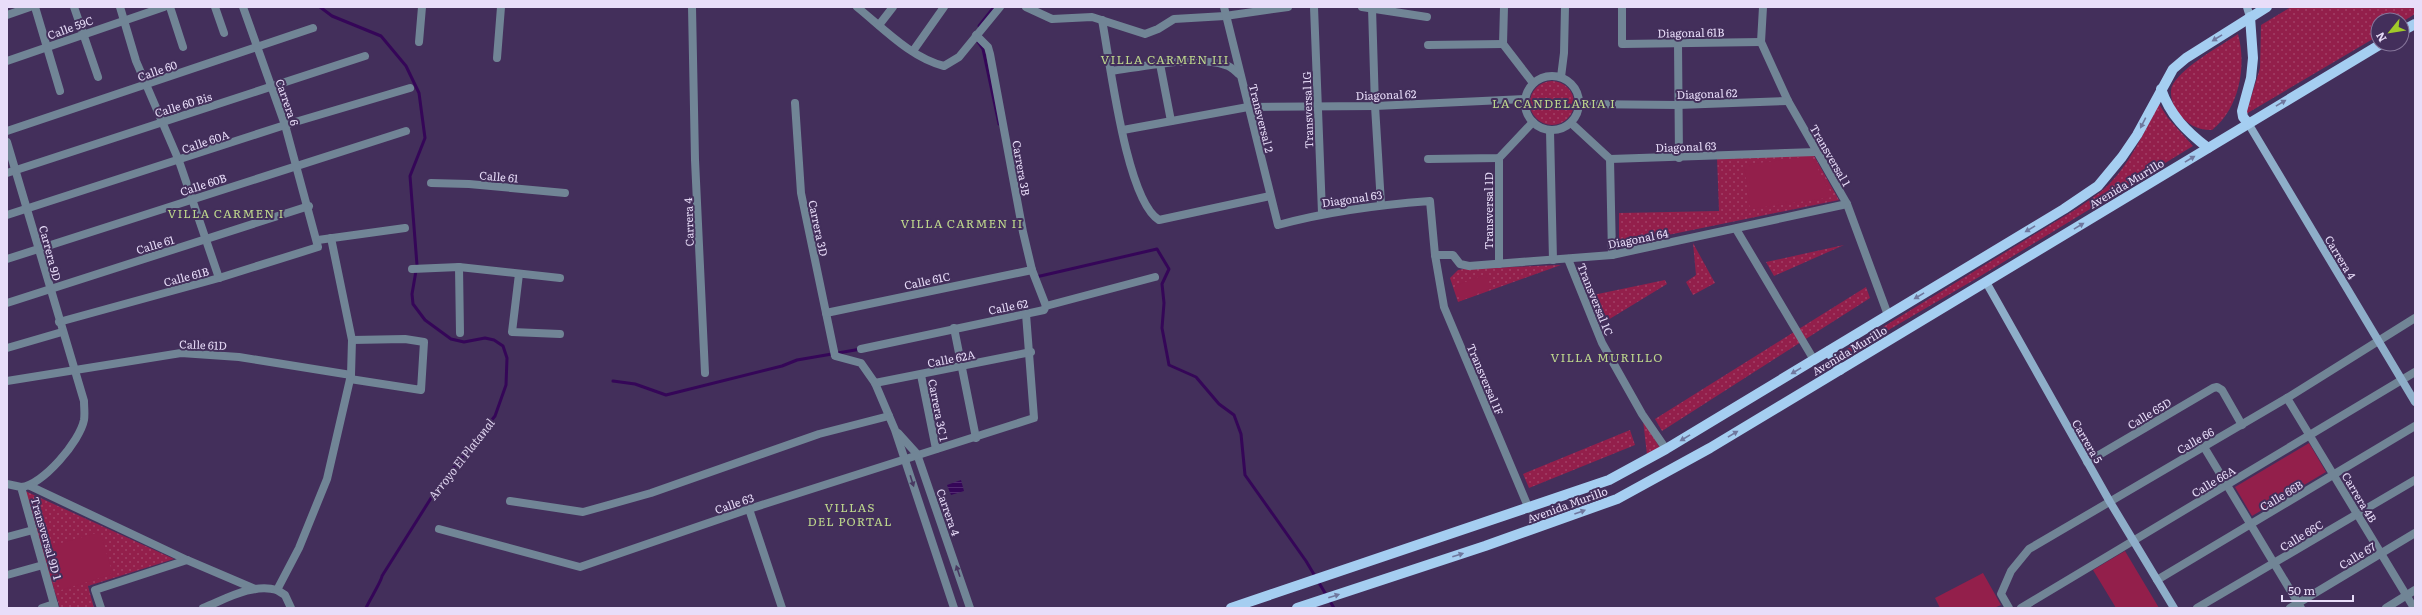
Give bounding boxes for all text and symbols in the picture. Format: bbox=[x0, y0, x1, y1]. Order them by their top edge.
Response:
street label: Calle 59C bbox=[45, 11, 95, 43]
north arrow bbox=[2370, 12, 2410, 52]
street label: Diagonal 61B bbox=[1657, 23, 1725, 41]
text: N bbox=[2371, 30, 2390, 45]
one-way arrow bbox=[2212, 34, 2222, 42]
district label: VILLA CARMEN III bbox=[1101, 50, 1229, 68]
street label: Calle 60 bbox=[135, 56, 179, 84]
street label: Transversal 1G bbox=[1298, 71, 1316, 149]
street label: Carrera 6 bbox=[273, 76, 303, 128]
street label: Transversal 2 bbox=[1246, 82, 1278, 154]
street label: Diagonal 62 bbox=[1676, 84, 1738, 102]
street label: Diagonal 62 bbox=[1355, 85, 1417, 103]
street label: Calle 60 Bis bbox=[152, 88, 214, 120]
district label: LA CANDELARIA I bbox=[1492, 94, 1616, 112]
one-way arrow bbox=[2275, 100, 2287, 107]
one-way arrow bbox=[2140, 117, 2146, 129]
street label: Transversal 1 bbox=[1807, 121, 1855, 189]
street label: Calle 60A bbox=[179, 125, 231, 157]
street label: Diagonal 63 bbox=[1655, 137, 1717, 155]
street label: Carrera 3B bbox=[1009, 139, 1035, 197]
street label: Avenida Murillo bbox=[2086, 154, 2166, 212]
one-way arrow bbox=[2184, 155, 2196, 162]
street label: Calle 61 bbox=[479, 166, 520, 186]
street label: Calle 60B bbox=[178, 169, 228, 199]
street label: Transversal 1D bbox=[1480, 172, 1496, 250]
street label: Diagonal 63 bbox=[1321, 186, 1383, 210]
street label: Carrera 4 bbox=[679, 197, 697, 247]
street label: Carrera 3D bbox=[805, 198, 833, 258]
district label: VILLA CARMEN I bbox=[168, 204, 284, 222]
district label: VILLA CARMEN II bbox=[901, 214, 1023, 232]
one-way arrow bbox=[2074, 222, 2084, 230]
street label: Carrera 9D bbox=[36, 223, 66, 283]
street label: Diagonal 64 bbox=[1606, 224, 1670, 252]
one-way arrow bbox=[2025, 225, 2035, 233]
street label: Calle 61 bbox=[134, 230, 177, 257]
street label: Carrera 4 bbox=[2322, 232, 2360, 282]
street label: Transversal 1C bbox=[1574, 260, 1618, 338]
street label: Calle 61B bbox=[162, 262, 210, 290]
street label: Calle 61C bbox=[902, 267, 952, 293]
one-way arrow bbox=[1913, 293, 1925, 300]
street label: Calle 62 bbox=[987, 294, 1030, 318]
street label: Avenida Murillo bbox=[1809, 321, 1889, 379]
street label: Calle 61D bbox=[179, 335, 227, 353]
street label: Transversal 1F bbox=[1464, 341, 1508, 417]
street label: Calle 62A bbox=[926, 346, 976, 370]
district label: VILLA MURILLO bbox=[1551, 348, 1663, 366]
one-way arrow bbox=[1791, 367, 1801, 375]
street label: Carrera 3C 1 bbox=[925, 378, 953, 443]
street label: Calle 65D bbox=[2124, 394, 2174, 432]
water label: Arroyo El Platanal bbox=[423, 414, 499, 503]
street label: Carrera 5 bbox=[2069, 416, 2107, 466]
street label: Calle 66 bbox=[2173, 423, 2217, 457]
one-way arrow bbox=[1727, 430, 1739, 437]
one-way arrow bbox=[1679, 434, 1691, 441]
street label: Calle 66A bbox=[2188, 462, 2238, 500]
street label: Carrera 4B bbox=[2339, 469, 2381, 525]
one-way arrow bbox=[909, 475, 915, 487]
street label: Calle 66B bbox=[2256, 476, 2306, 514]
street label: Avenida Murillo bbox=[1524, 482, 1610, 526]
street label: Carrera 4 bbox=[934, 486, 964, 538]
street label: Calle 63 bbox=[712, 489, 756, 517]
street label: Transversal 9D 1 bbox=[28, 495, 67, 582]
district label: VILLAS DEL PORTAL bbox=[807, 498, 893, 530]
one-way arrow bbox=[1575, 508, 1587, 514]
street label: Calle 66C bbox=[2276, 516, 2326, 554]
street label: Calle 67 bbox=[2336, 538, 2379, 572]
one-way arrow bbox=[1452, 552, 1464, 558]
one-way arrow bbox=[954, 565, 960, 577]
scale bar bbox=[2282, 577, 2353, 603]
text: 50 m bbox=[2288, 581, 2315, 599]
one-way arrow bbox=[1329, 593, 1341, 599]

